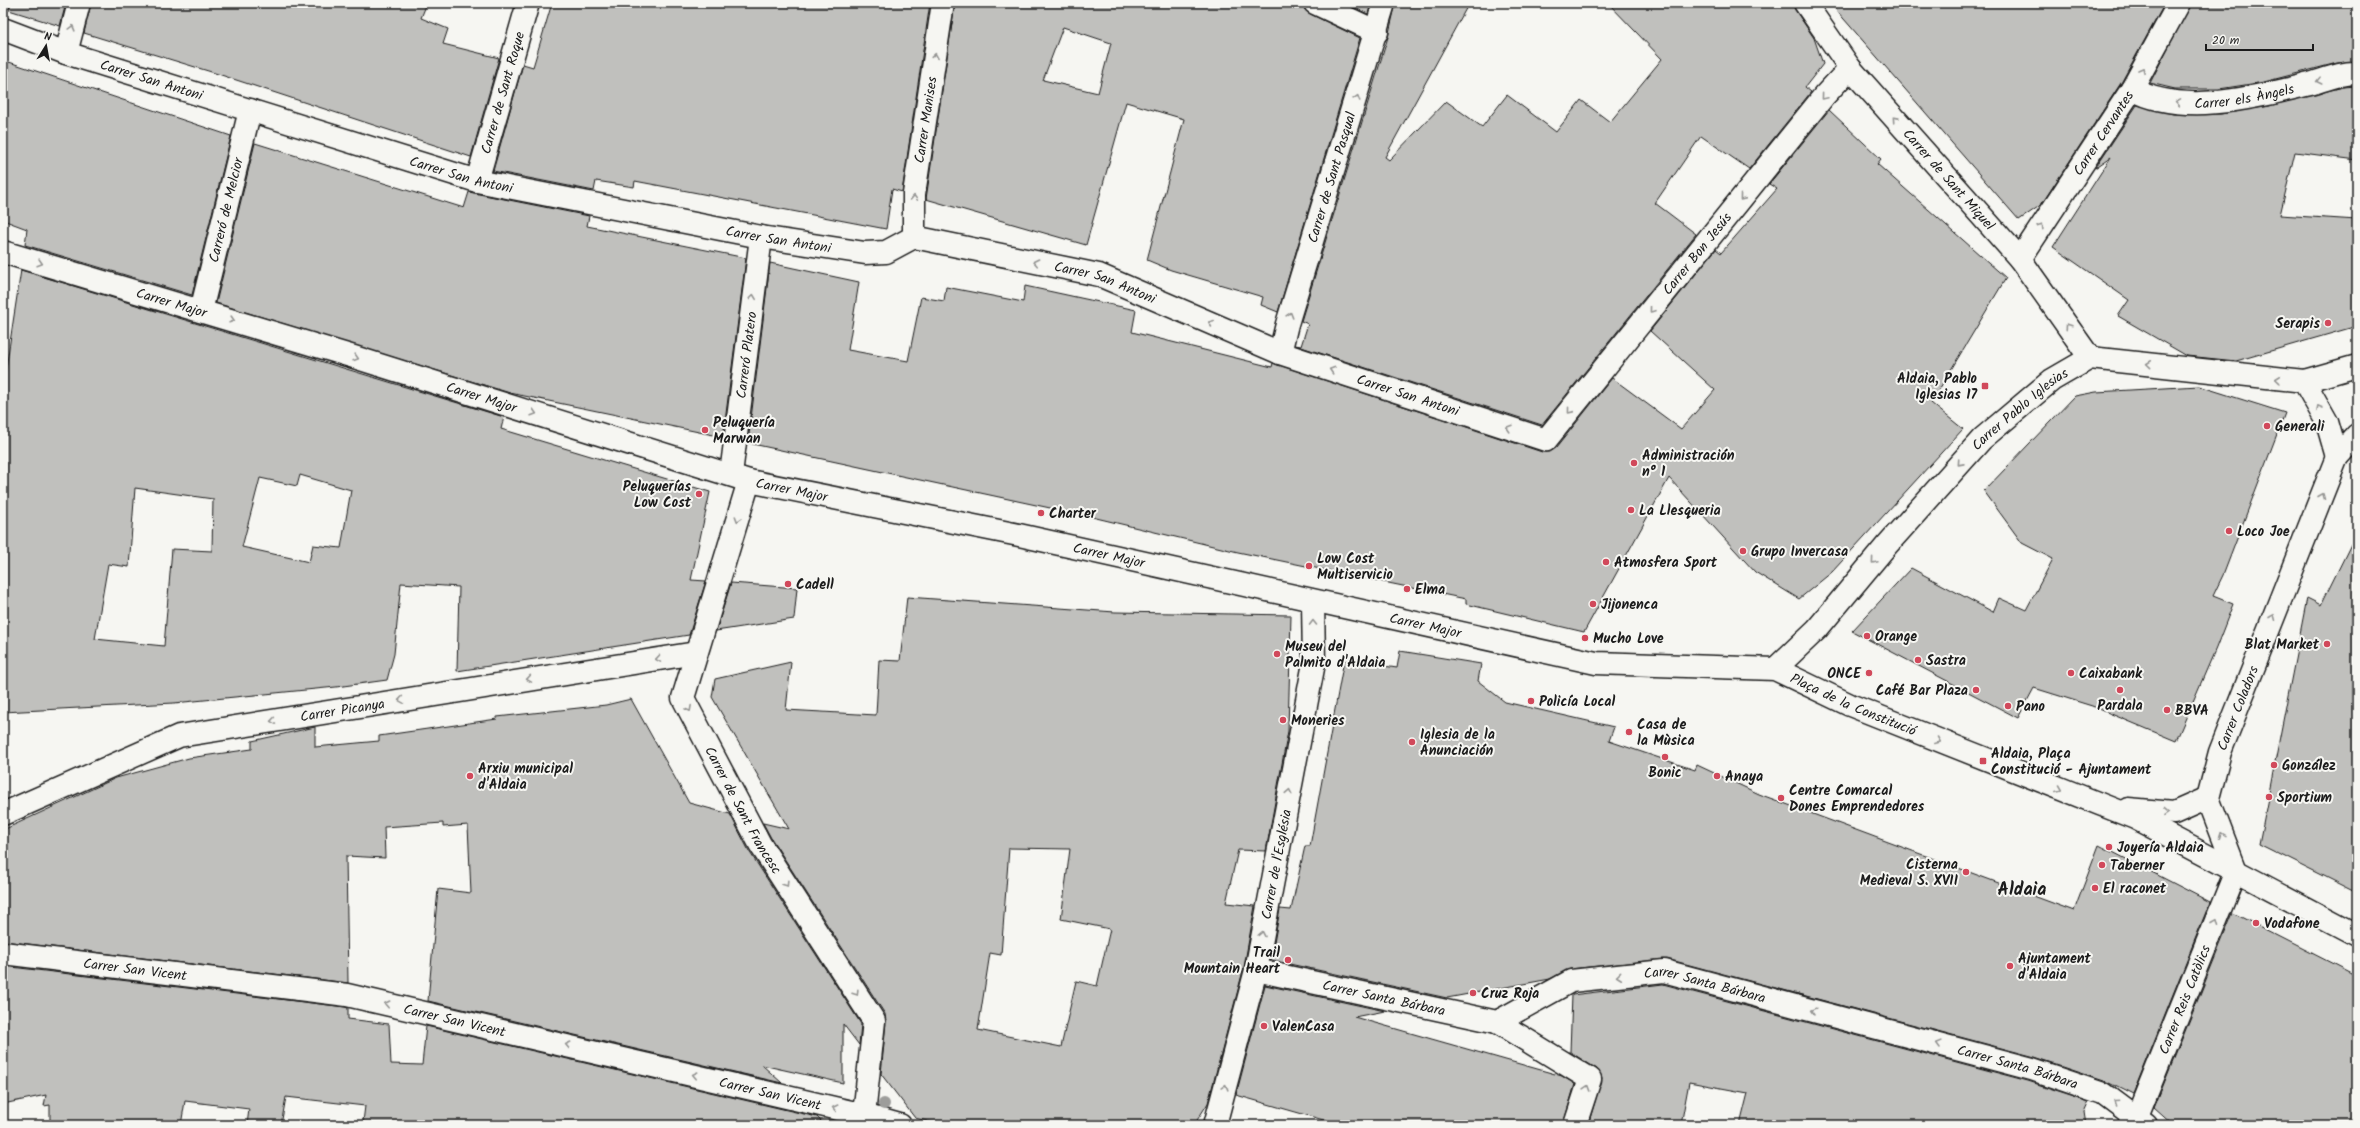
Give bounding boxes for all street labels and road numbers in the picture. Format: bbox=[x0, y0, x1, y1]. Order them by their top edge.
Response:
street label: Carrer de Sant Roque bbox=[475, 28, 531, 157]
street label: Carrer San Antoni bbox=[97, 54, 206, 107]
street label: Carrer Manises bbox=[909, 75, 944, 165]
street label: Carrer els Àngels bbox=[2194, 78, 2297, 115]
street label: Carrer Cervantes bbox=[2068, 87, 2140, 180]
street label: Carrer de Sant Pasqual bbox=[1302, 109, 1363, 246]
street label: Carrer de Sant Miquel bbox=[1897, 124, 2000, 236]
street label: Carrer San Antoni bbox=[406, 151, 515, 200]
street label: Carreró de Melcior bbox=[203, 154, 250, 265]
street label: Carrer Bon Jesús bbox=[1657, 208, 1738, 300]
street label: Carrer San Antoni bbox=[724, 220, 833, 260]
street label: Carrer San Antoni bbox=[1052, 256, 1160, 310]
street label: Carrer Major bbox=[133, 282, 211, 325]
street label: Carreró Platero bbox=[731, 310, 763, 400]
street label: Carrer Pablo Iglesias bbox=[1967, 363, 2073, 456]
street label: Carrer San Antoni bbox=[1354, 369, 1462, 423]
street label: Carrer Major bbox=[443, 377, 521, 420]
street label: Carrer Major bbox=[754, 473, 831, 509]
street label: Carrer Major bbox=[1071, 537, 1148, 575]
street label: Carrer Major bbox=[1387, 607, 1465, 645]
street label: Carrer Coladors bbox=[2212, 663, 2265, 754]
street label: Plaça de la Constitució bbox=[1786, 668, 1920, 742]
street label: Carrer Picanya bbox=[299, 693, 386, 728]
street label: Carrer de Sant Francesc bbox=[698, 743, 787, 879]
street label: Carrer de l'Església bbox=[1256, 808, 1298, 921]
street label: Carrer Reis Catòlics bbox=[2153, 942, 2217, 1058]
street label: Carrer San Vicent bbox=[82, 953, 189, 987]
street label: Carrer Santa Bárbara bbox=[1643, 961, 1768, 1010]
street label: Carrer Santa Bárbara bbox=[1320, 975, 1447, 1023]
street label: Carrer San Vicent bbox=[401, 998, 508, 1044]
street label: Carrer Santa Bárbara bbox=[1954, 1039, 2081, 1096]
street label: Carrer San Vicent bbox=[717, 1072, 824, 1117]

